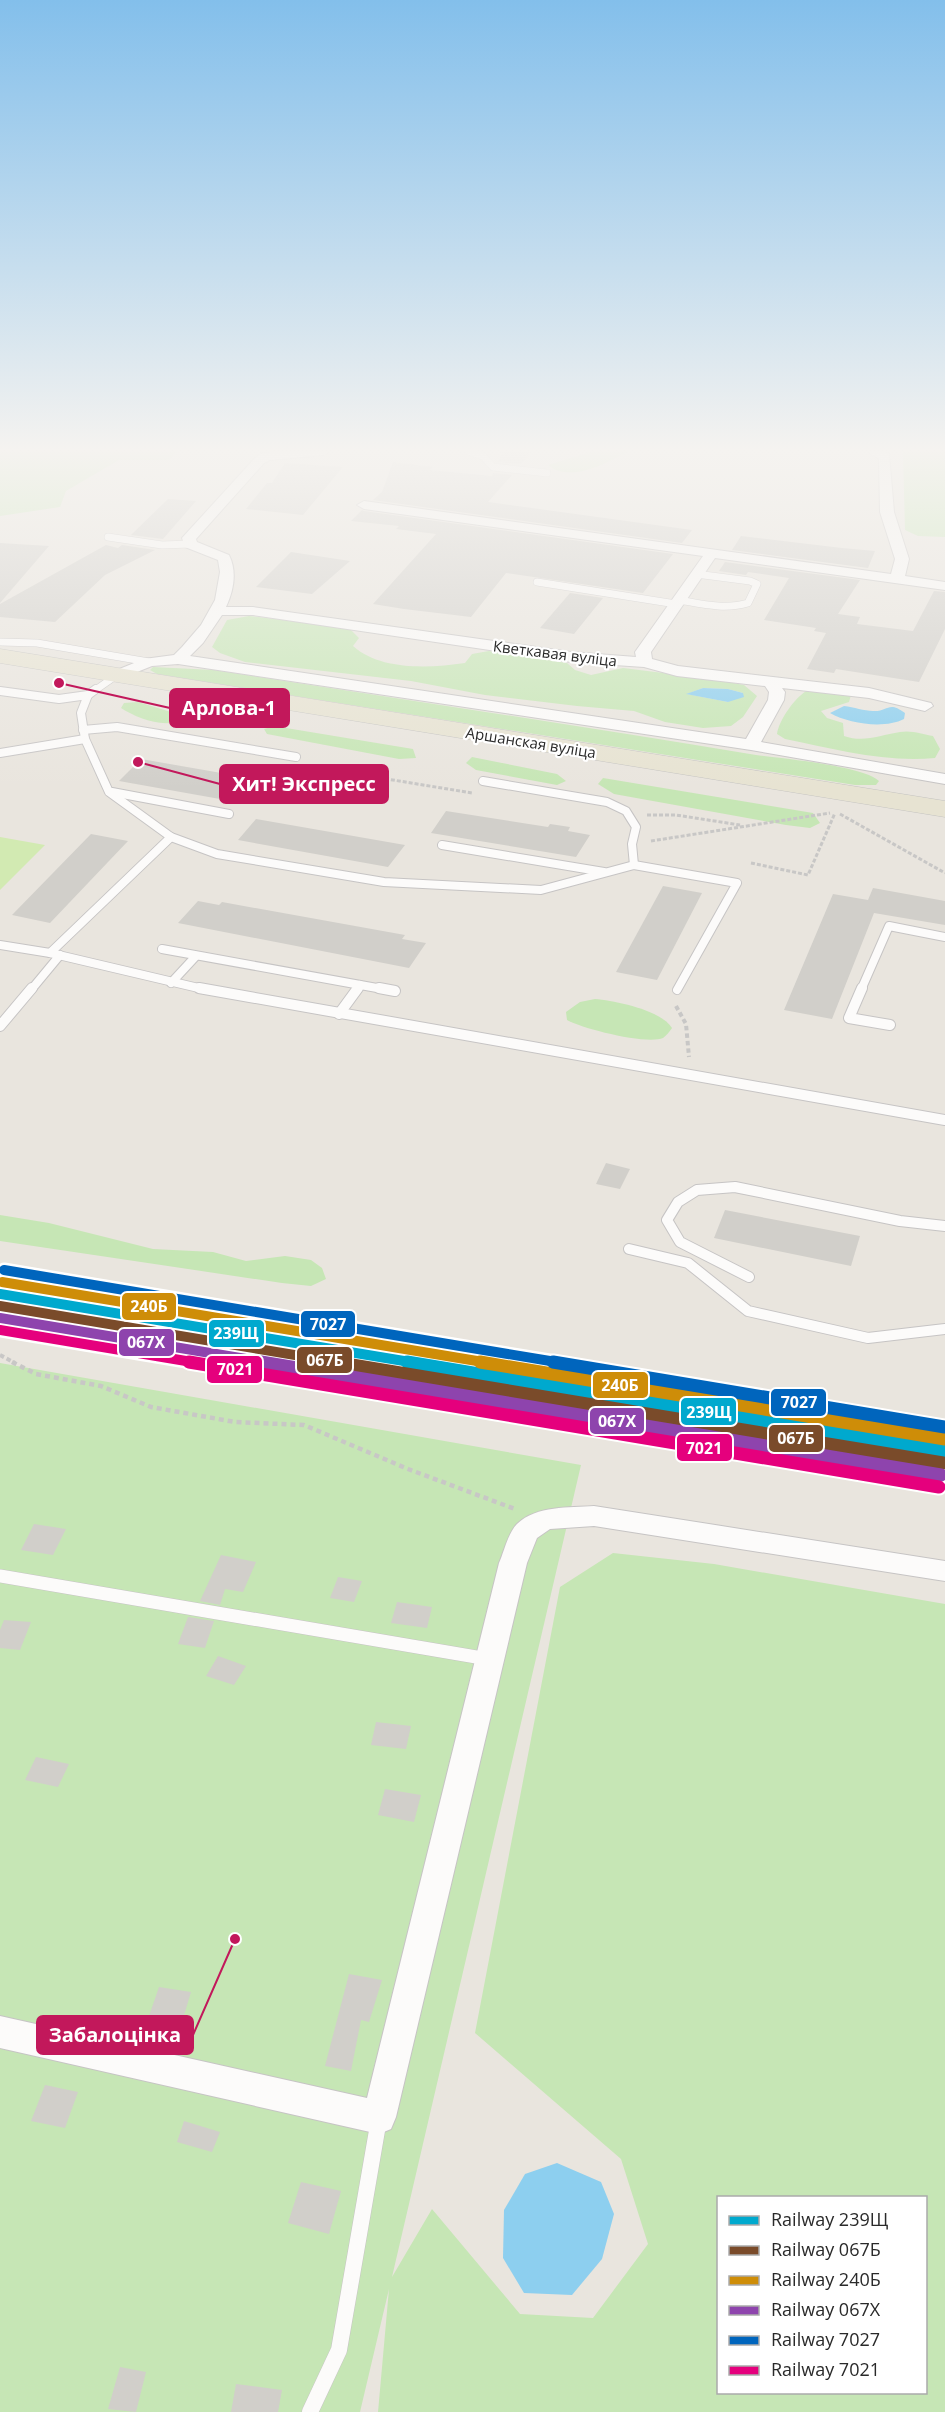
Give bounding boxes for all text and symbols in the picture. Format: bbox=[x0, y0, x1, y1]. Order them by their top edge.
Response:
street label: Кветкавая вуліца bbox=[492, 635, 618, 671]
callout: Арлова-1 bbox=[170, 689, 289, 727]
text: Арлова-1 bbox=[182, 694, 276, 721]
street label: Аршанская вуліца bbox=[464, 722, 598, 762]
callout: Хит! Экспресс bbox=[220, 765, 388, 803]
text: Хит! Экспресс bbox=[232, 770, 376, 797]
line badge: 240Б bbox=[121, 1292, 177, 1321]
text: 240Б bbox=[130, 1295, 168, 1317]
line badge: 7027 bbox=[300, 1310, 356, 1338]
text: 7027 bbox=[310, 1313, 346, 1335]
line badge: 239Щ bbox=[208, 1319, 265, 1348]
text: 239Щ bbox=[213, 1322, 259, 1344]
line badge: 067Х bbox=[118, 1328, 175, 1357]
text: 067Х bbox=[127, 1331, 165, 1353]
line badge: 067Б bbox=[296, 1346, 353, 1374]
text: 067Б bbox=[306, 1349, 344, 1371]
line badge: 7021 bbox=[206, 1355, 263, 1384]
text: 7021 bbox=[217, 1358, 253, 1380]
line badge: 240Б bbox=[592, 1371, 649, 1399]
text: 240Б bbox=[601, 1374, 639, 1396]
line badge: 7027 bbox=[770, 1388, 827, 1417]
text: 7027 bbox=[781, 1391, 817, 1413]
line badge: 239Щ bbox=[680, 1397, 737, 1426]
text: 239Щ bbox=[686, 1401, 732, 1423]
line badge: 067Х bbox=[589, 1407, 645, 1435]
text: 067Х bbox=[598, 1410, 636, 1432]
line badge: 067Б bbox=[768, 1424, 824, 1453]
text: 067Б bbox=[777, 1427, 815, 1449]
line badge: 7021 bbox=[676, 1433, 733, 1462]
text: 7021 bbox=[686, 1437, 722, 1459]
callout: Забалоцінка bbox=[37, 2016, 193, 2054]
text: Забалоцінка bbox=[49, 2021, 181, 2048]
legend bbox=[717, 2196, 927, 2394]
text: Railway 239Щ bbox=[771, 2207, 889, 2231]
text: Railway 067Б bbox=[771, 2237, 881, 2261]
text: Railway 240Б bbox=[771, 2267, 881, 2291]
text: Railway 067Х bbox=[771, 2297, 881, 2321]
text: Railway 7027 bbox=[771, 2327, 880, 2351]
text: Railway 7021 bbox=[771, 2357, 880, 2381]

